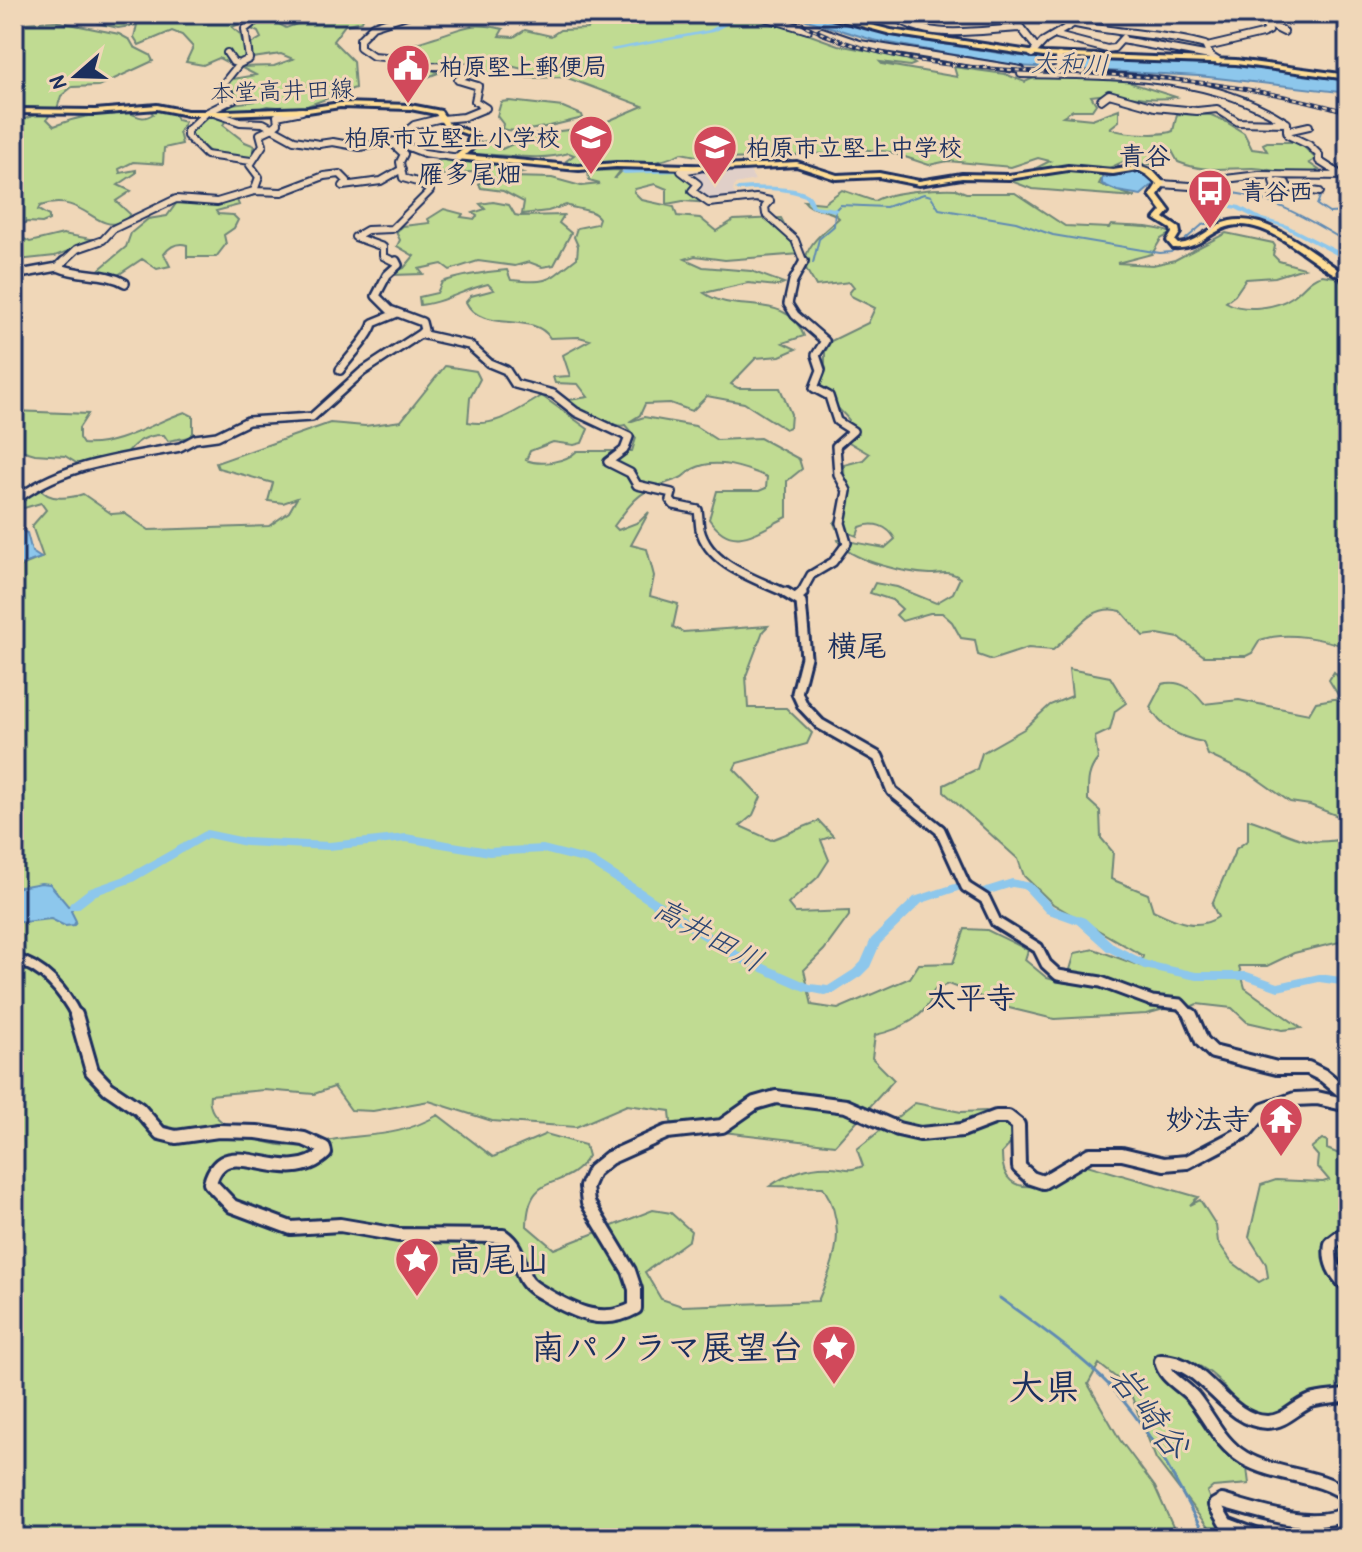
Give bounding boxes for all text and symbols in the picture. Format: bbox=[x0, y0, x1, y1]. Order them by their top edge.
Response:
north arrow bbox=[36, 36, 116, 116]
public building icon: 柏原堅上郵便局 bbox=[384, 42, 432, 105]
water label: 大和川 bbox=[1030, 44, 1110, 82]
place label: 柏原堅上郵便局 bbox=[439, 50, 607, 82]
street label: 本堂高井田線 bbox=[209, 71, 355, 109]
text: N bbox=[41, 72, 73, 93]
school or university icon: 柏原市立堅上小学校 bbox=[567, 113, 615, 176]
place label: 柏原市立堅上小学校 bbox=[344, 121, 560, 153]
school or university icon: 柏原市立堅上中学校 bbox=[691, 123, 739, 186]
place label: 柏原市立堅上中学校 bbox=[746, 131, 962, 163]
district label: 青谷 bbox=[1119, 138, 1171, 173]
district label: 雁多尾畑 bbox=[418, 156, 522, 191]
bus stop icon: 青谷西 bbox=[1186, 167, 1234, 230]
place label: 青谷西 bbox=[1241, 175, 1313, 207]
district label: 横尾 bbox=[827, 625, 887, 665]
water label: 高井田川 bbox=[647, 887, 771, 981]
district label: 太平寺 bbox=[926, 977, 1016, 1017]
temple icon: 妙法寺 bbox=[1257, 1095, 1305, 1158]
place label: 妙法寺 bbox=[1166, 1100, 1250, 1138]
place icon: 高尾山 bbox=[393, 1235, 441, 1298]
place label: 高尾山 bbox=[448, 1236, 550, 1282]
place icon: 南パノラマ展望台 bbox=[810, 1323, 858, 1386]
place label: 南パノラマ展望台 bbox=[531, 1324, 803, 1370]
water label: 岩崎谷 bbox=[1098, 1353, 1203, 1470]
district label: 大県 bbox=[1009, 1361, 1081, 1410]

